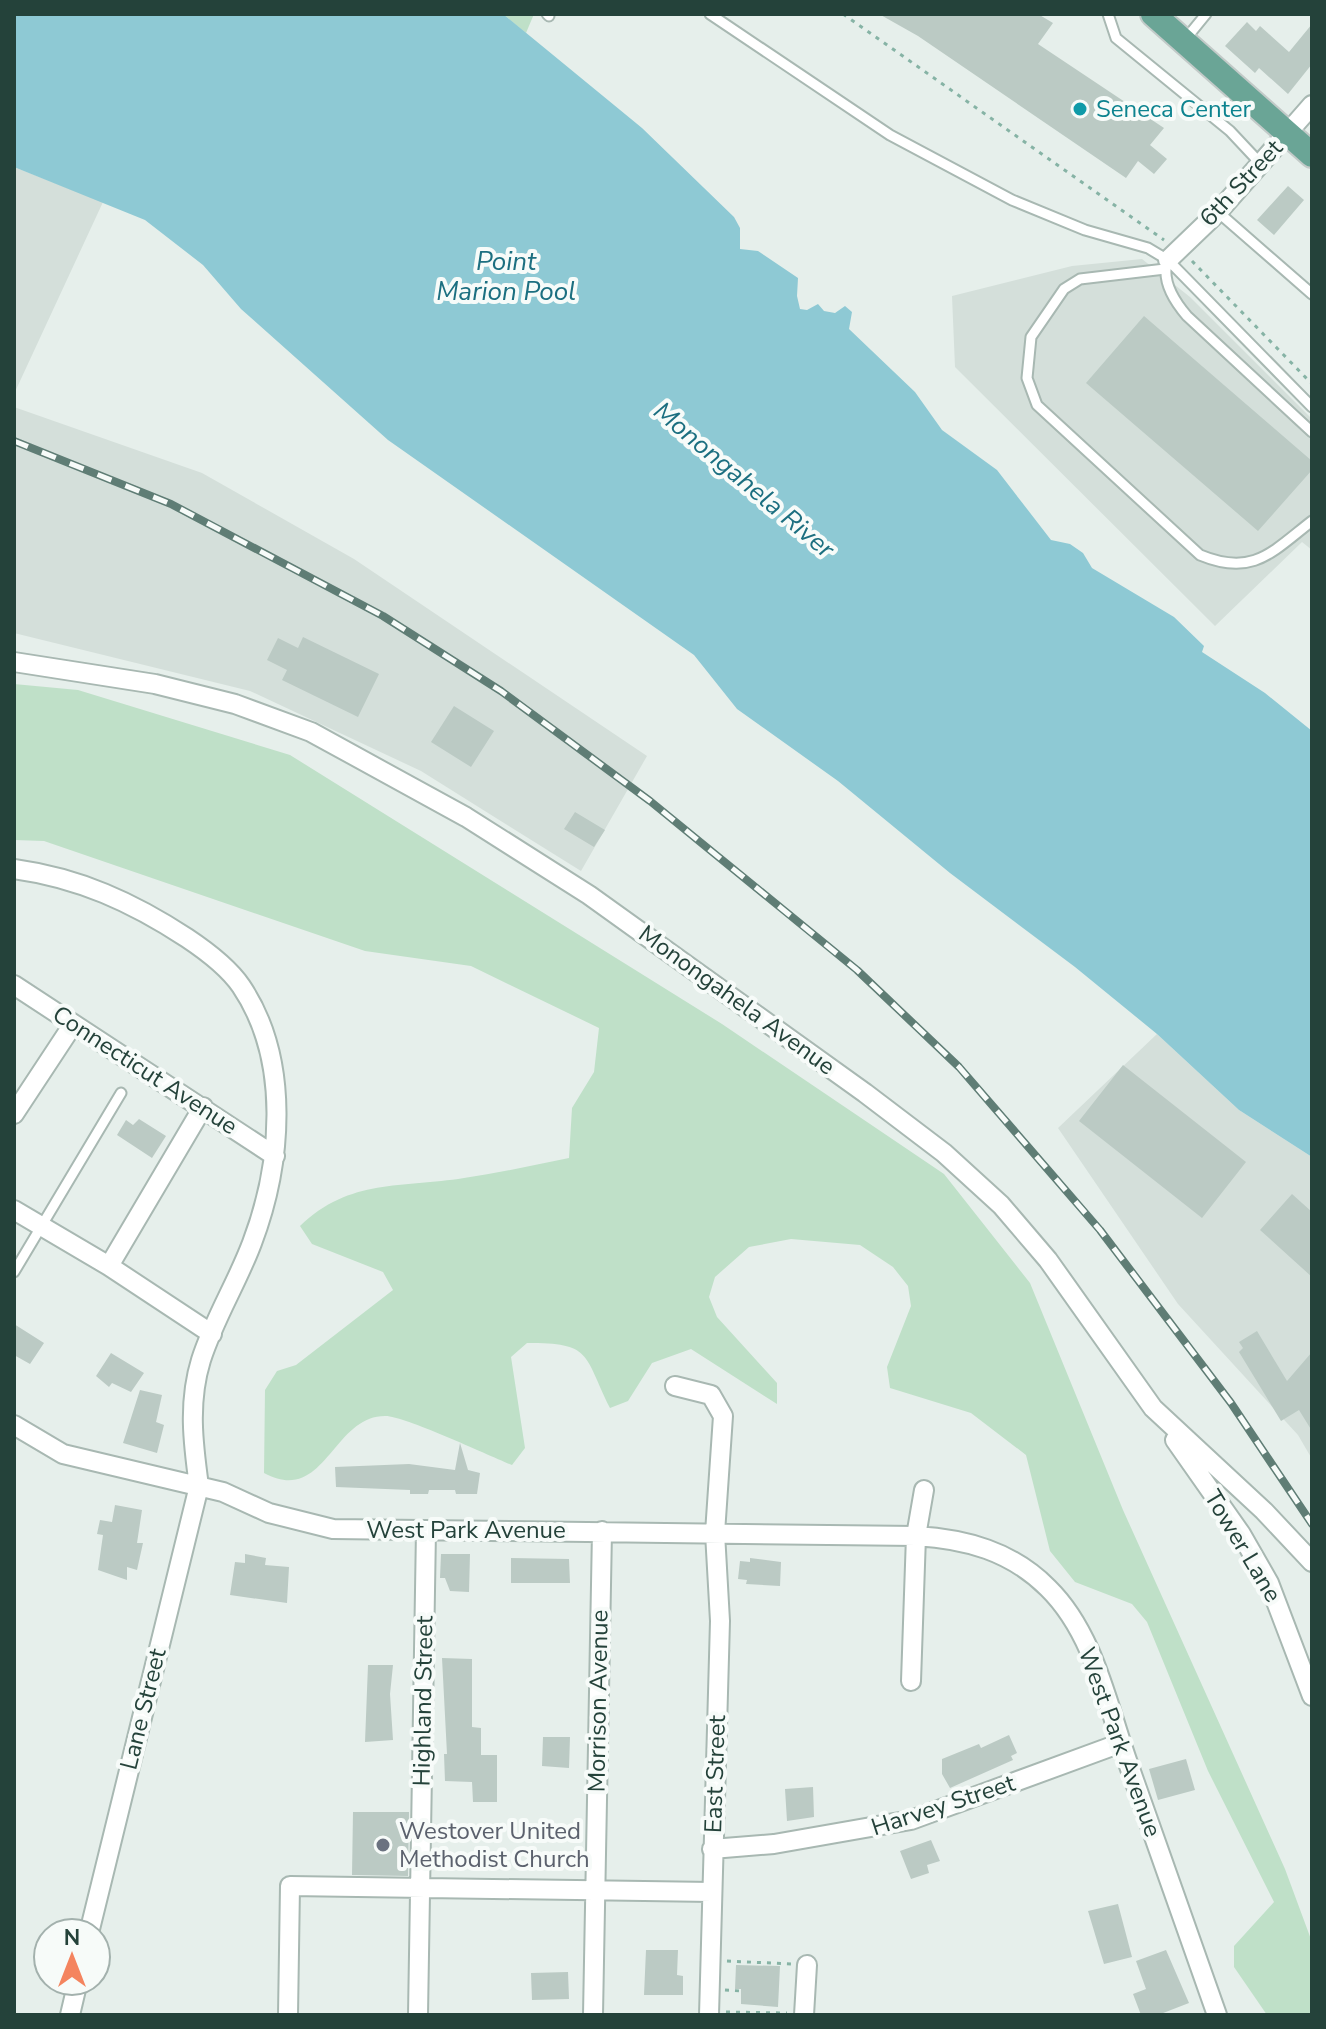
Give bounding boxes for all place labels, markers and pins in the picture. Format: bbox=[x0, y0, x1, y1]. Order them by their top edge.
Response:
place label: Seneca Center bbox=[1096, 93, 1252, 125]
marker: Seneca Center bbox=[1071, 100, 1089, 118]
place label: Westover United Methodist Church bbox=[399, 1815, 590, 1875]
marker: Westover United Methodist Church bbox=[374, 1836, 392, 1854]

